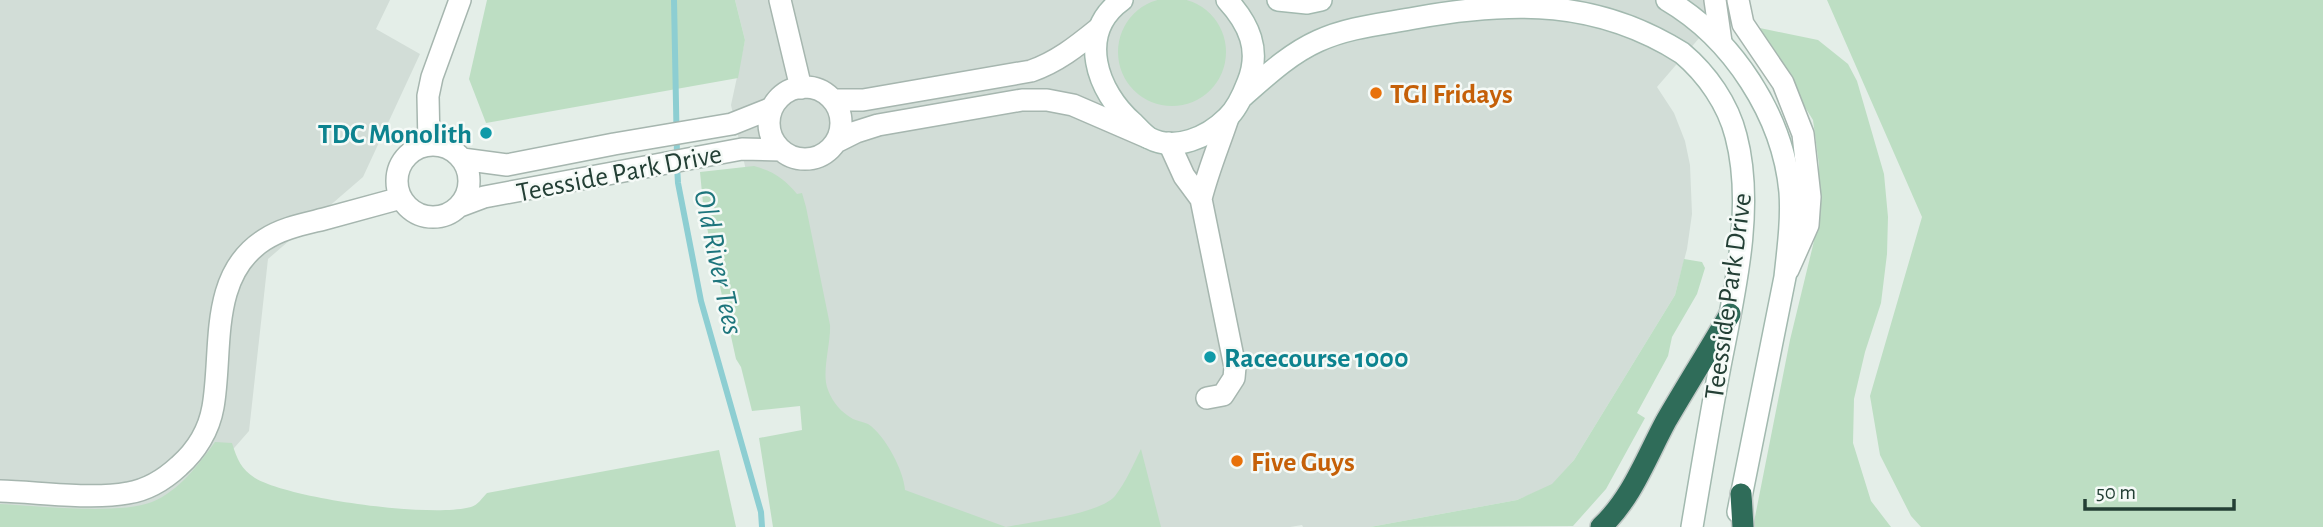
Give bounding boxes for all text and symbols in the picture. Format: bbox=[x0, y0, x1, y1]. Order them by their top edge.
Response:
place label: TGI Fridays bbox=[1390, 81, 1513, 109]
marker: TGI Fridays bbox=[1368, 85, 1384, 101]
place label: TDC Monolith bbox=[318, 121, 472, 149]
marker: TDC Monolith bbox=[478, 125, 494, 141]
street label: Teesside Park Drive bbox=[514, 140, 724, 208]
water label: Old River Tees bbox=[688, 187, 748, 338]
street label: Teesside Park Drive bbox=[1701, 191, 1757, 401]
place label: Racecourse 1000 bbox=[1224, 345, 1409, 373]
marker: Racecourse 1000 bbox=[1202, 349, 1218, 365]
place label: Five Guys bbox=[1251, 449, 1355, 477]
marker: Five Guys bbox=[1229, 453, 1245, 469]
scale bar bbox=[2085, 468, 2234, 512]
text: 50 m bbox=[2096, 482, 2136, 503]

